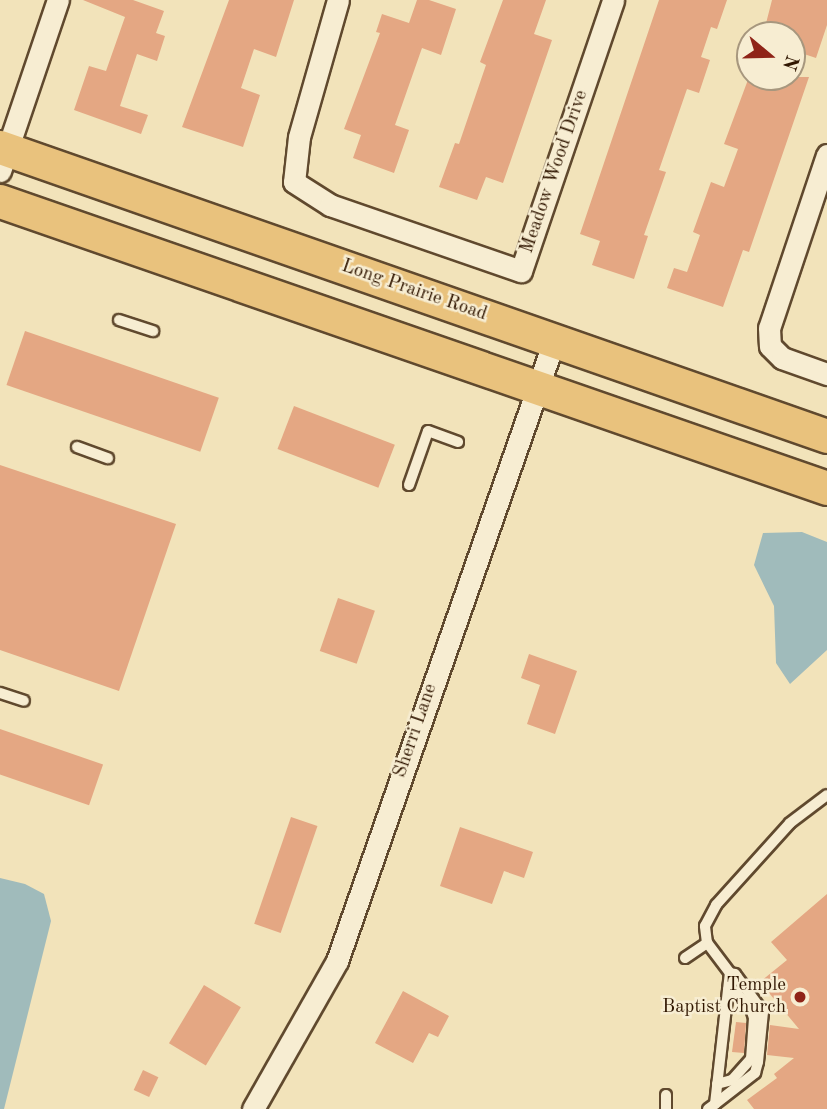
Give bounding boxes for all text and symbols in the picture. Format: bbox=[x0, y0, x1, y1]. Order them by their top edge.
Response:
north arrow bbox=[736, 21, 806, 91]
text: N bbox=[778, 52, 801, 72]
street label: Meadow Wood Drive bbox=[516, 87, 594, 257]
street label: Long Prairie Road bbox=[338, 255, 490, 327]
street label: Sherri Lane bbox=[389, 681, 443, 781]
place label: Temple Baptist Church bbox=[662, 975, 786, 1019]
marker: Temple Baptist Church bbox=[792, 989, 808, 1005]

